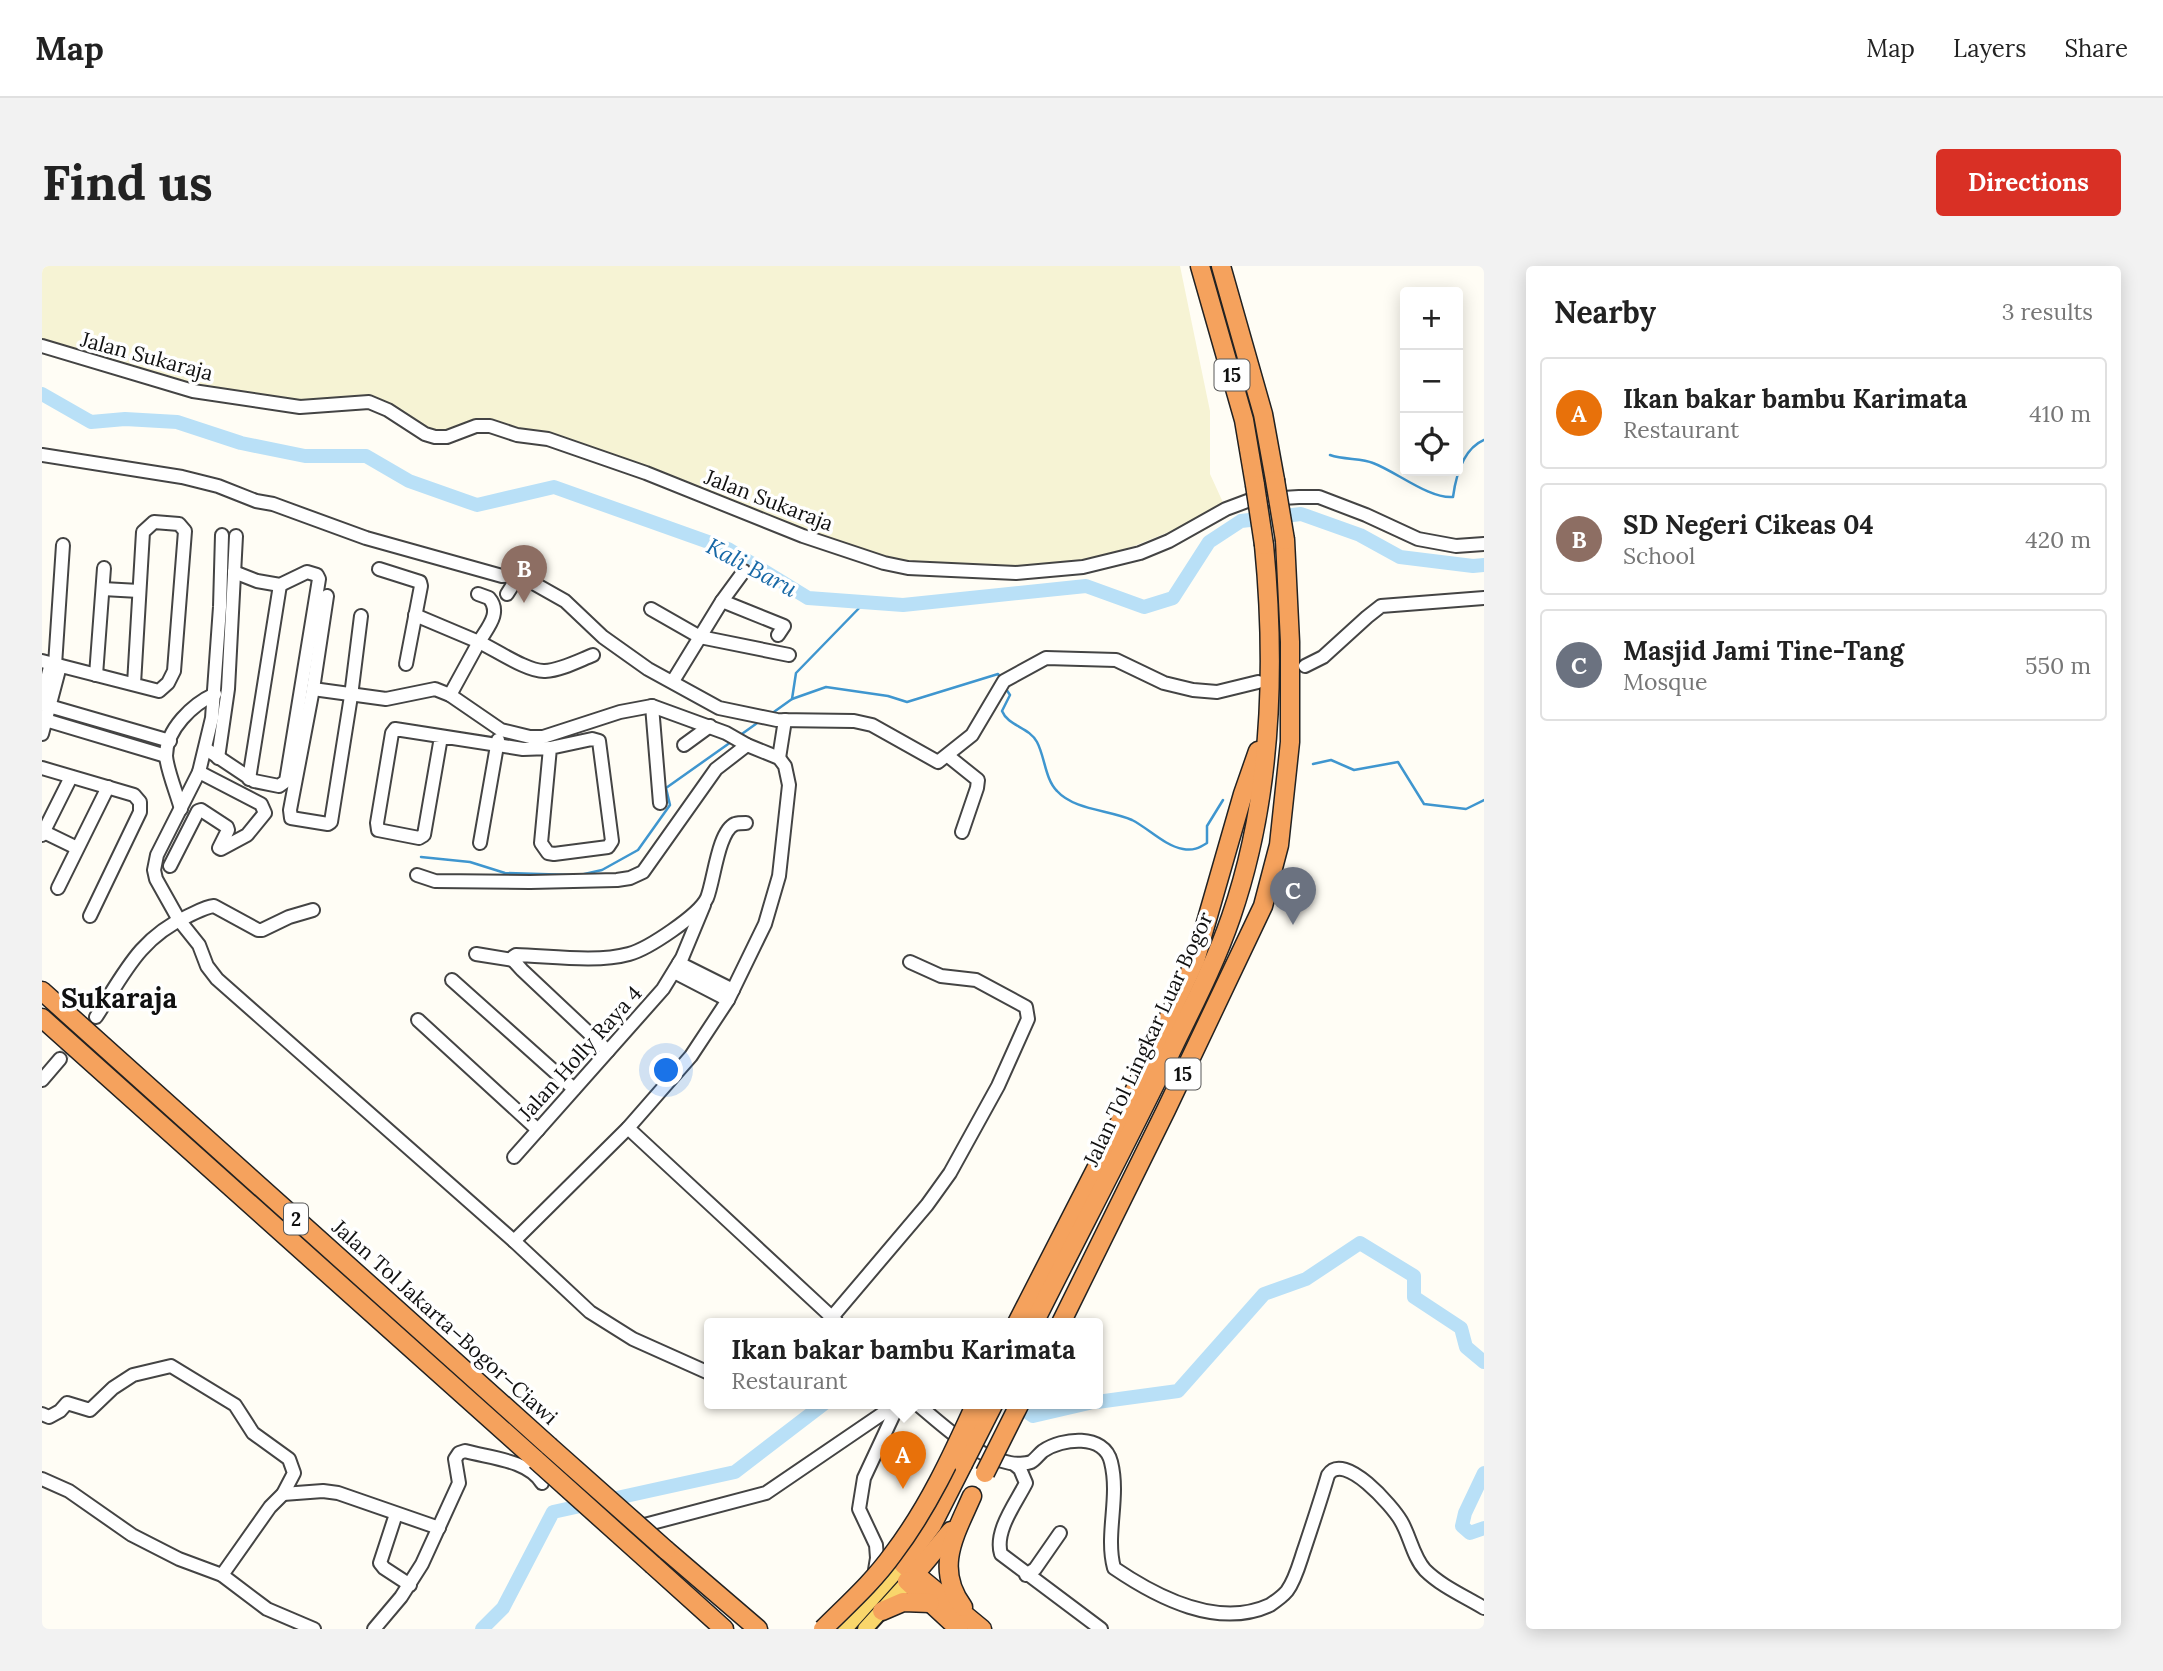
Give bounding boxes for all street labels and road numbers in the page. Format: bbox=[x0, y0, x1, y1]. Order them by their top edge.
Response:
street label: Jalan Sukaraja bbox=[77, 325, 216, 387]
road number: 15 bbox=[1214, 360, 1250, 390]
street label: Jalan Sukaraja bbox=[700, 463, 837, 537]
street label: Jalan Tol Lingkar Luar Bogor bbox=[1077, 908, 1219, 1171]
street label: Jalan Holly Raya 4 bbox=[512, 980, 648, 1127]
road number: 15 bbox=[1166, 1058, 1200, 1090]
road number: 2 bbox=[284, 1203, 308, 1234]
street label: Jalan Tol Jakarta–Bogor–Ciawi bbox=[326, 1213, 563, 1430]

